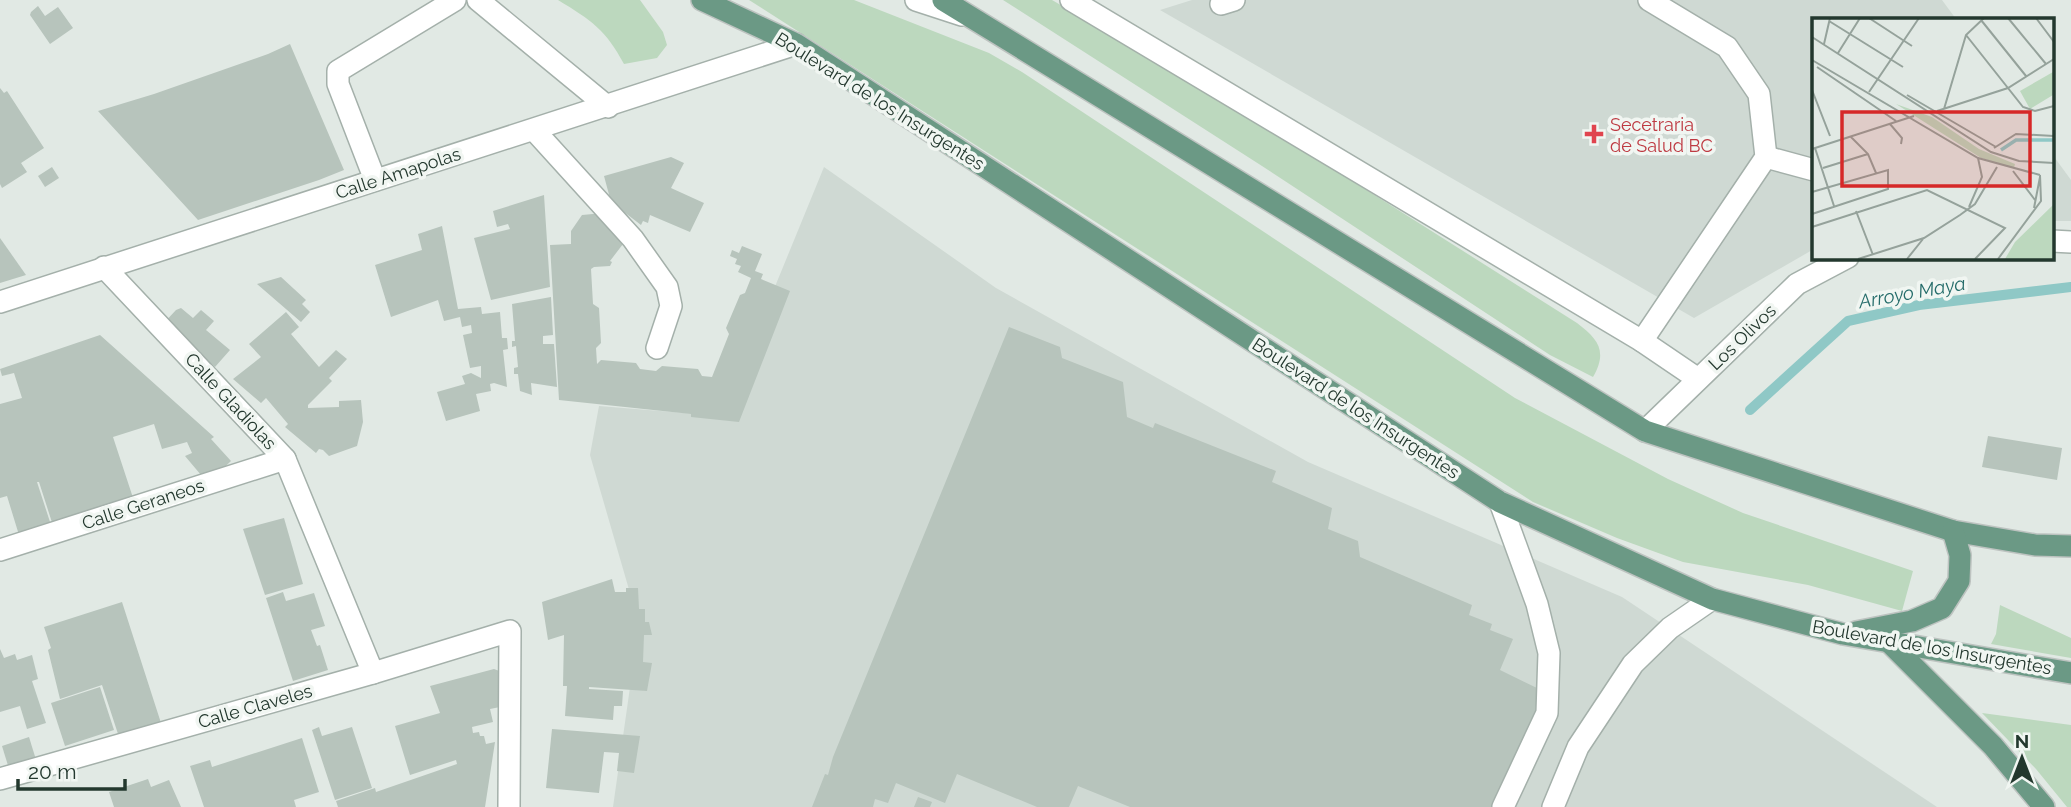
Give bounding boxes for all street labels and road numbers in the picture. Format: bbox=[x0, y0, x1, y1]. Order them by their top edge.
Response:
street label: Boulevard de los Insurgentes bbox=[772, 28, 989, 174]
street label: Calle Amapolas bbox=[333, 143, 463, 203]
street label: Los Olivos bbox=[1704, 300, 1780, 374]
street label: Boulevard de los Insurgentes bbox=[1249, 333, 1464, 483]
street label: Calle Gladiolas bbox=[181, 349, 281, 454]
street label: Calle Geraneos bbox=[79, 474, 207, 534]
street label: Boulevard de los Insurgentes bbox=[1811, 616, 2054, 678]
street label: Calle Claveles bbox=[195, 680, 315, 732]

